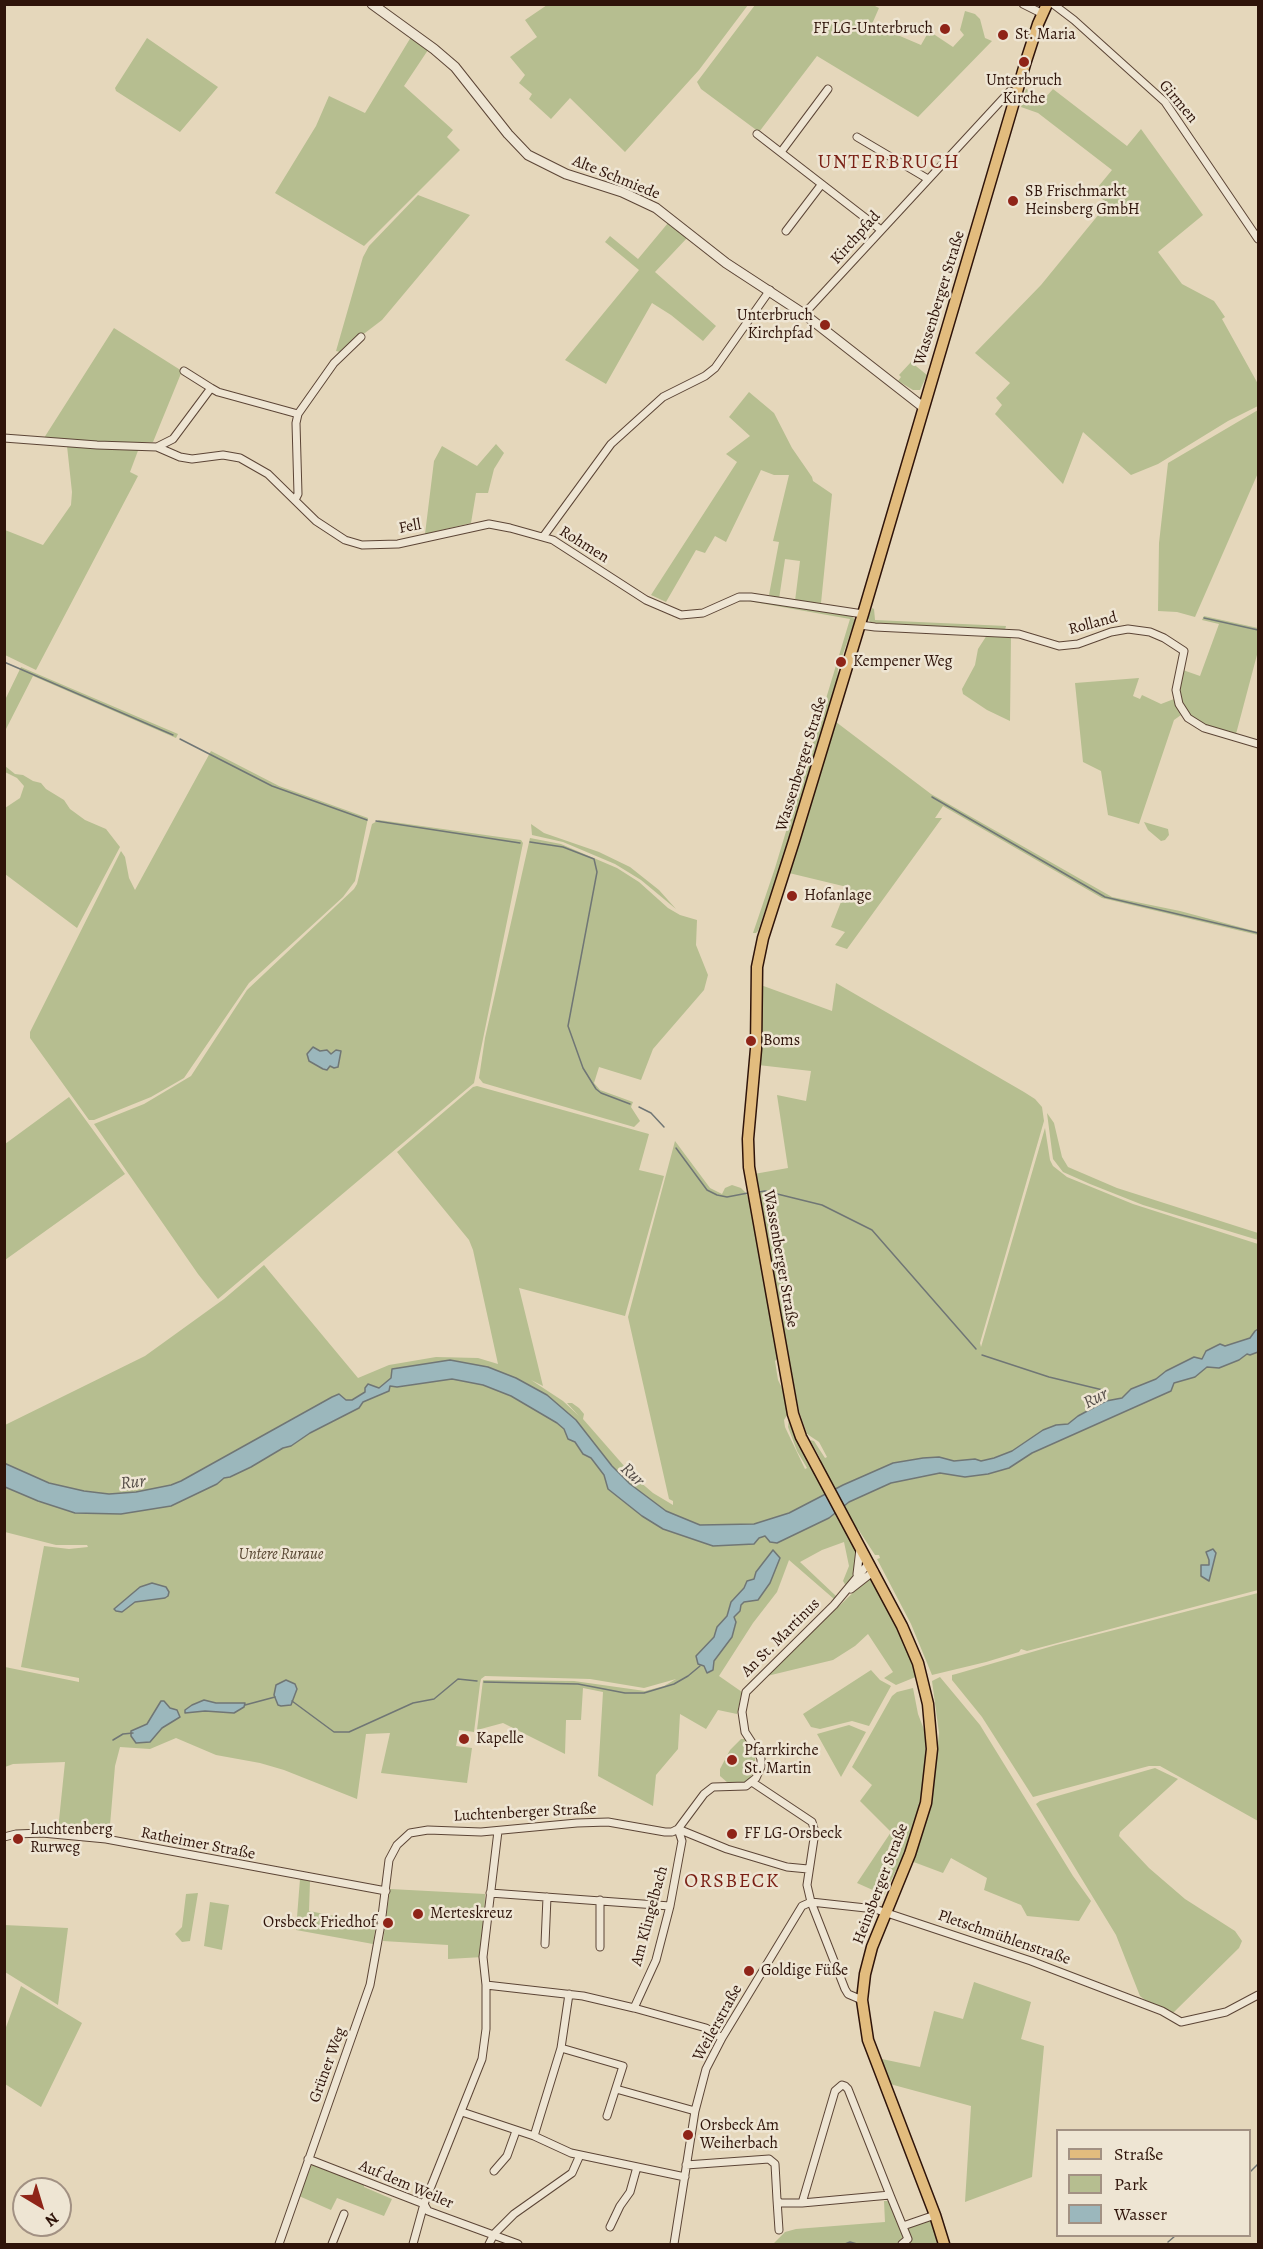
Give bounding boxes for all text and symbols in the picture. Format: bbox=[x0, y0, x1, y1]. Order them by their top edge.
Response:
place label: FF LG-Unterbruch bbox=[813, 19, 933, 39]
marker: FF LG-Unterbruch bbox=[938, 22, 952, 36]
place label: St. Maria bbox=[1015, 25, 1076, 45]
marker: St. Maria bbox=[996, 28, 1010, 42]
marker: Unterbruch Kirche bbox=[1017, 55, 1031, 69]
place label: Unterbruch Kirche bbox=[986, 71, 1062, 109]
street label: Girmen bbox=[1154, 77, 1202, 127]
district label: UNTERBRUCH bbox=[818, 151, 960, 175]
street label: Alte Schmiede bbox=[569, 152, 663, 204]
place label: SB Frischmarkt Heinsberg GmbH bbox=[1025, 182, 1140, 220]
marker: SB Frischmarkt Heinsberg GmbH bbox=[1006, 194, 1020, 208]
street label: Kirchpfad bbox=[827, 207, 885, 269]
street label: Wassenberger Straße bbox=[910, 228, 970, 368]
place label: Unterbruch Kirchpfad bbox=[737, 306, 813, 344]
marker: Unterbruch Kirchpfad bbox=[818, 318, 832, 332]
street label: Fell bbox=[397, 515, 423, 539]
street label: Rohmen bbox=[556, 522, 612, 568]
street label: Rolland bbox=[1066, 608, 1120, 640]
place label: Kempener Weg bbox=[853, 652, 953, 672]
marker: Kempener Weg bbox=[834, 655, 848, 669]
street label: Wassenberger Straße bbox=[772, 694, 832, 834]
place label: Hofanlage bbox=[804, 886, 872, 906]
marker: Hofanlage bbox=[785, 889, 799, 903]
place label: Boms bbox=[763, 1031, 800, 1051]
marker: Boms bbox=[744, 1034, 758, 1048]
street label: Wassenberger Straße bbox=[758, 1189, 802, 1329]
water label: Rur bbox=[1080, 1384, 1112, 1414]
water label: Rur bbox=[615, 1459, 649, 1491]
water label: Rur bbox=[119, 1471, 147, 1495]
park label: Untere Ruraue bbox=[238, 1545, 324, 1565]
street label: An St. Martinus bbox=[738, 1595, 824, 1681]
place label: Kapelle bbox=[476, 1729, 524, 1749]
marker: Kapelle bbox=[457, 1732, 471, 1746]
place label: Pfarrkirche St. Martin bbox=[744, 1741, 819, 1779]
marker: Pfarrkirche St. Martin bbox=[725, 1753, 739, 1767]
street label: Luchtenberger Straße bbox=[453, 1800, 597, 1826]
place label: Luchtenberg Rurweg bbox=[30, 1820, 113, 1858]
street label: Heinsberger Straße bbox=[849, 1821, 913, 1947]
street label: Ratheimer Straße bbox=[139, 1824, 257, 1864]
place label: FF LG-Orsbeck bbox=[744, 1824, 842, 1844]
marker: FF LG-Orsbeck bbox=[725, 1827, 739, 1841]
marker: Luchtenberg Rurweg bbox=[11, 1832, 25, 1846]
street label: Am Klingelbach bbox=[627, 1864, 673, 1968]
district label: ORSBECK bbox=[684, 1870, 780, 1894]
place label: Merteskreuz bbox=[430, 1904, 513, 1924]
street label: Pletschmühlenstraße bbox=[935, 1906, 1073, 1970]
marker: Merteskreuz bbox=[411, 1907, 425, 1921]
place label: Orsbeck Friedhof bbox=[263, 1913, 376, 1933]
marker: Orsbeck Friedhof bbox=[381, 1916, 395, 1930]
place label: Goldige Füße bbox=[761, 1961, 848, 1981]
marker: Goldige Füße bbox=[742, 1964, 756, 1978]
street label: Weilerstraße bbox=[689, 1981, 747, 2065]
street label: Grüner Weg bbox=[305, 2025, 351, 2105]
place label: Orsbeck Am Weiherbach bbox=[700, 2116, 779, 2154]
marker: Orsbeck Am Weiherbach bbox=[681, 2128, 695, 2142]
legend bbox=[1056, 2129, 1251, 2237]
text: Straße bbox=[1114, 2142, 1163, 2166]
street label: Auf dem Weiler bbox=[356, 2156, 456, 2214]
text: Park bbox=[1114, 2172, 1148, 2196]
north arrow bbox=[12, 2177, 72, 2237]
text: Wasser bbox=[1114, 2202, 1167, 2226]
text: N bbox=[40, 2207, 63, 2232]

